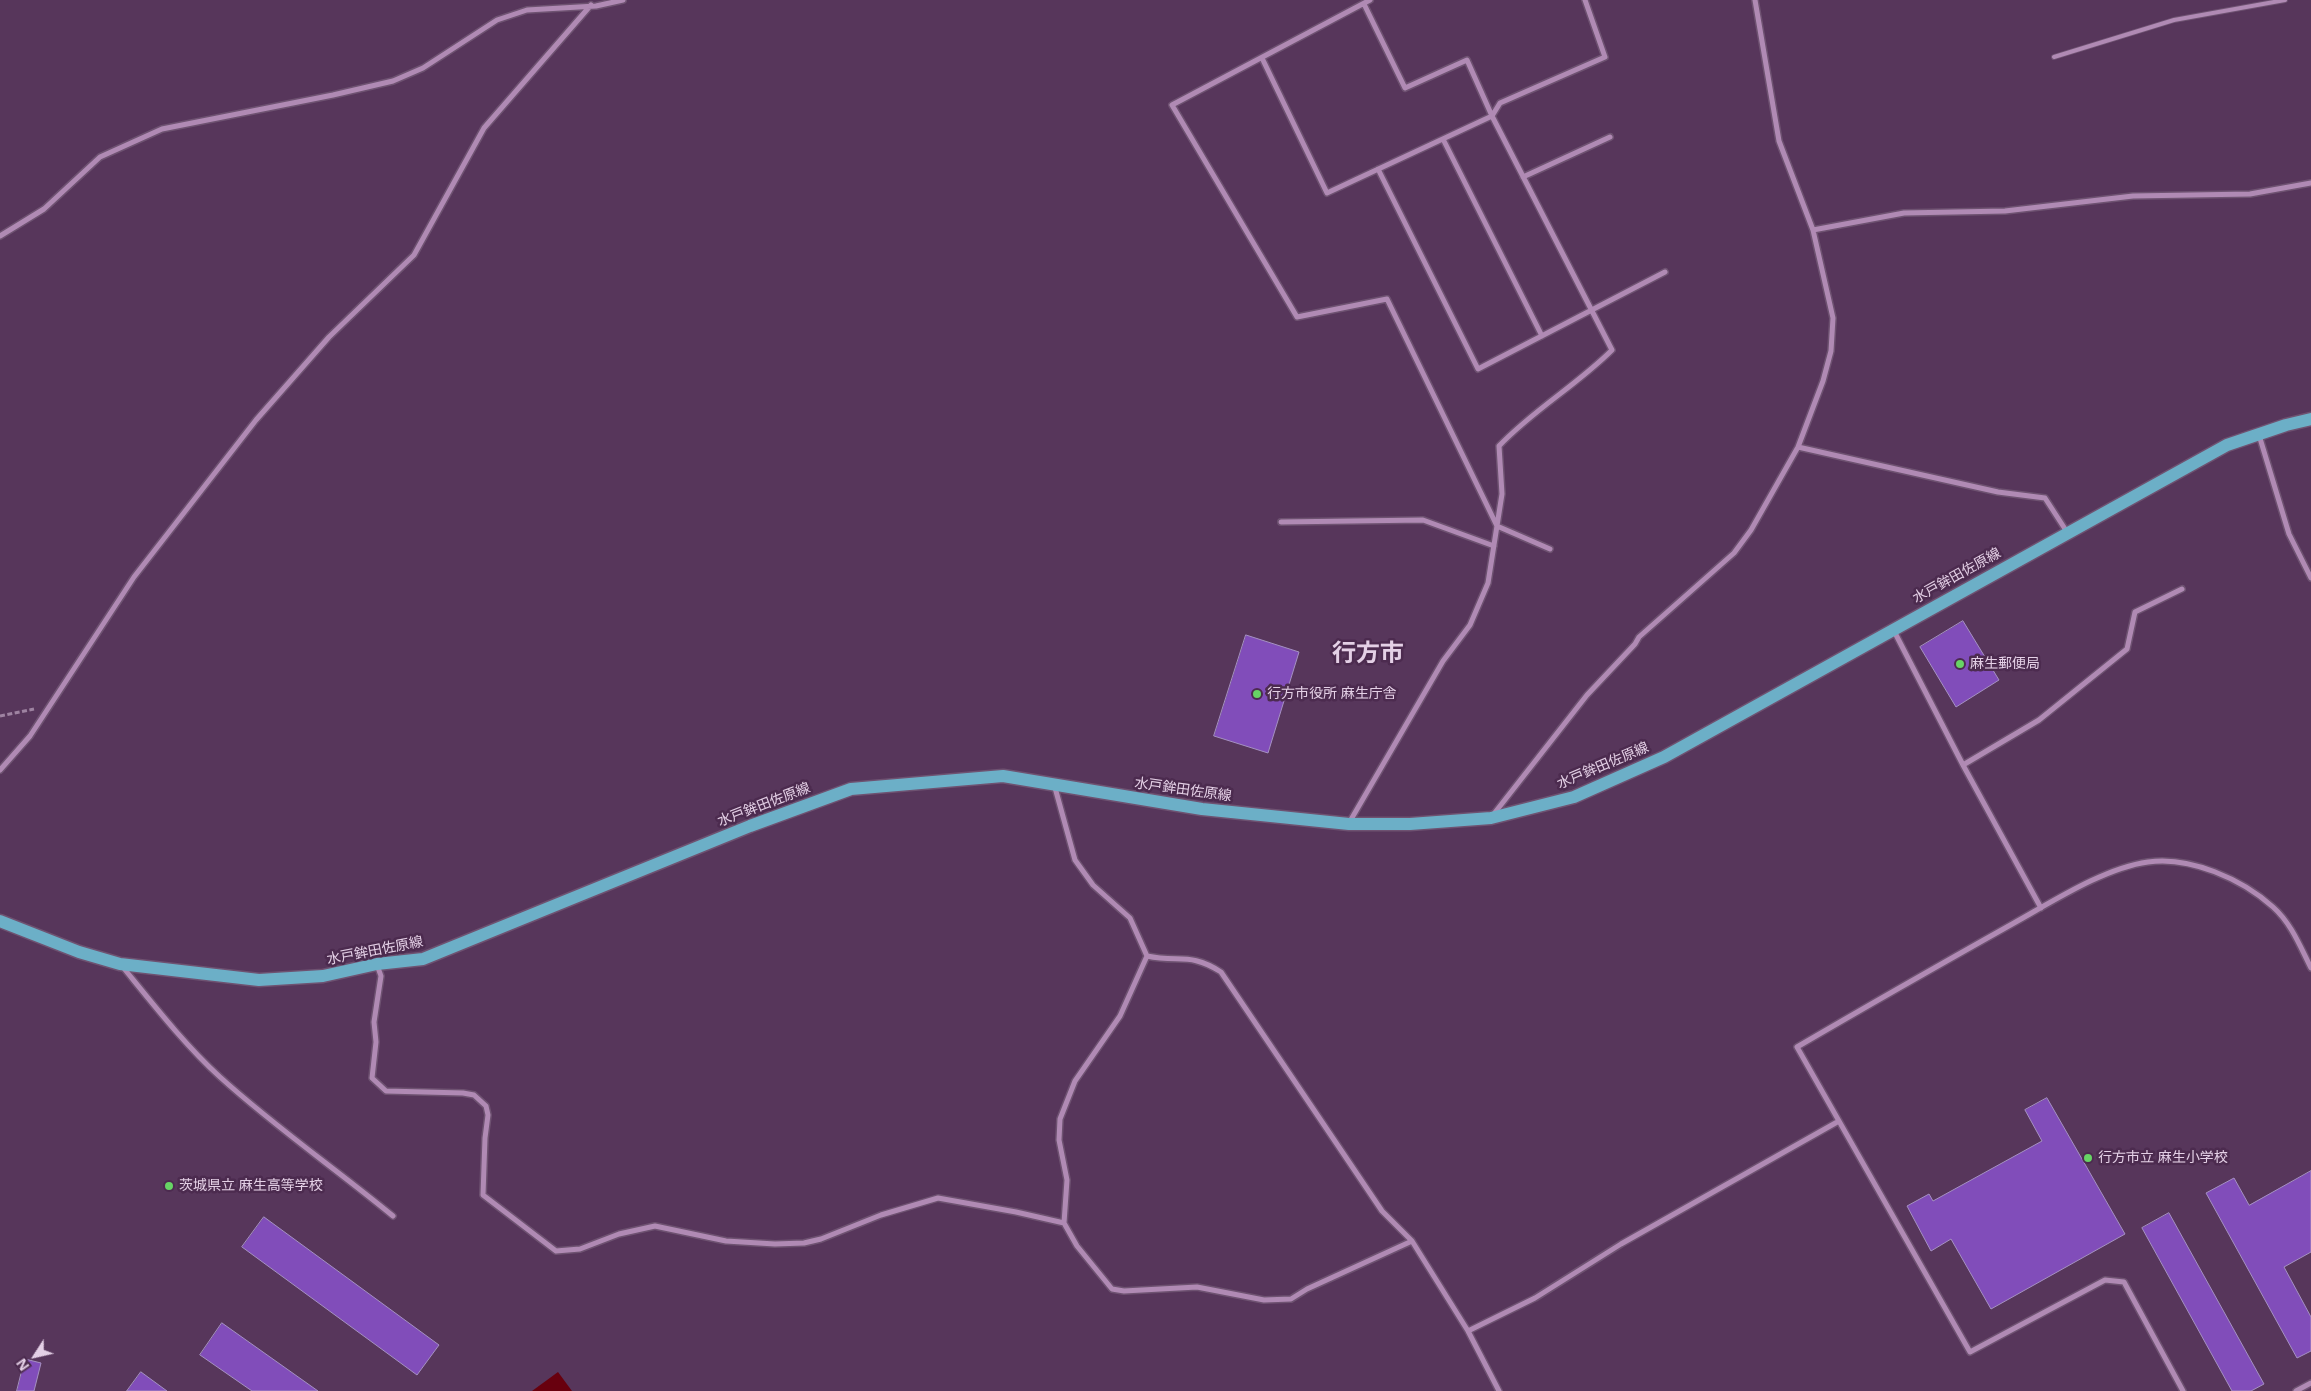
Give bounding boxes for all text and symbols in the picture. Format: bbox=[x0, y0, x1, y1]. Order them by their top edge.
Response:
street label: 水戸鉾田佐原線 bbox=[1910, 545, 2004, 607]
district label: 行方市 bbox=[1332, 640, 1404, 668]
place label: 麻生郵便局 bbox=[1970, 656, 2040, 672]
marker: 麻生郵便局 bbox=[1954, 658, 1966, 670]
place label: 行方市役所 麻生庁舎 bbox=[1267, 686, 1397, 702]
marker: 行方市役所 麻生庁舎 bbox=[1251, 688, 1263, 700]
street label: 水戸鉾田佐原線 bbox=[1555, 739, 1651, 793]
street label: 水戸鉾田佐原線 bbox=[1133, 775, 1233, 805]
street label: 水戸鉾田佐原線 bbox=[715, 780, 813, 830]
street label: 水戸鉾田佐原線 bbox=[325, 933, 425, 969]
place label: 行方市立 麻生小学校 bbox=[2098, 1150, 2228, 1166]
marker: 行方市立 麻生小学校 bbox=[2082, 1152, 2094, 1164]
place label: 茨城県立 麻生高等学校 bbox=[179, 1178, 323, 1194]
marker: 茨城県立 麻生高等学校 bbox=[163, 1180, 175, 1192]
north arrow bbox=[10, 1331, 60, 1381]
text: N bbox=[11, 1355, 33, 1375]

